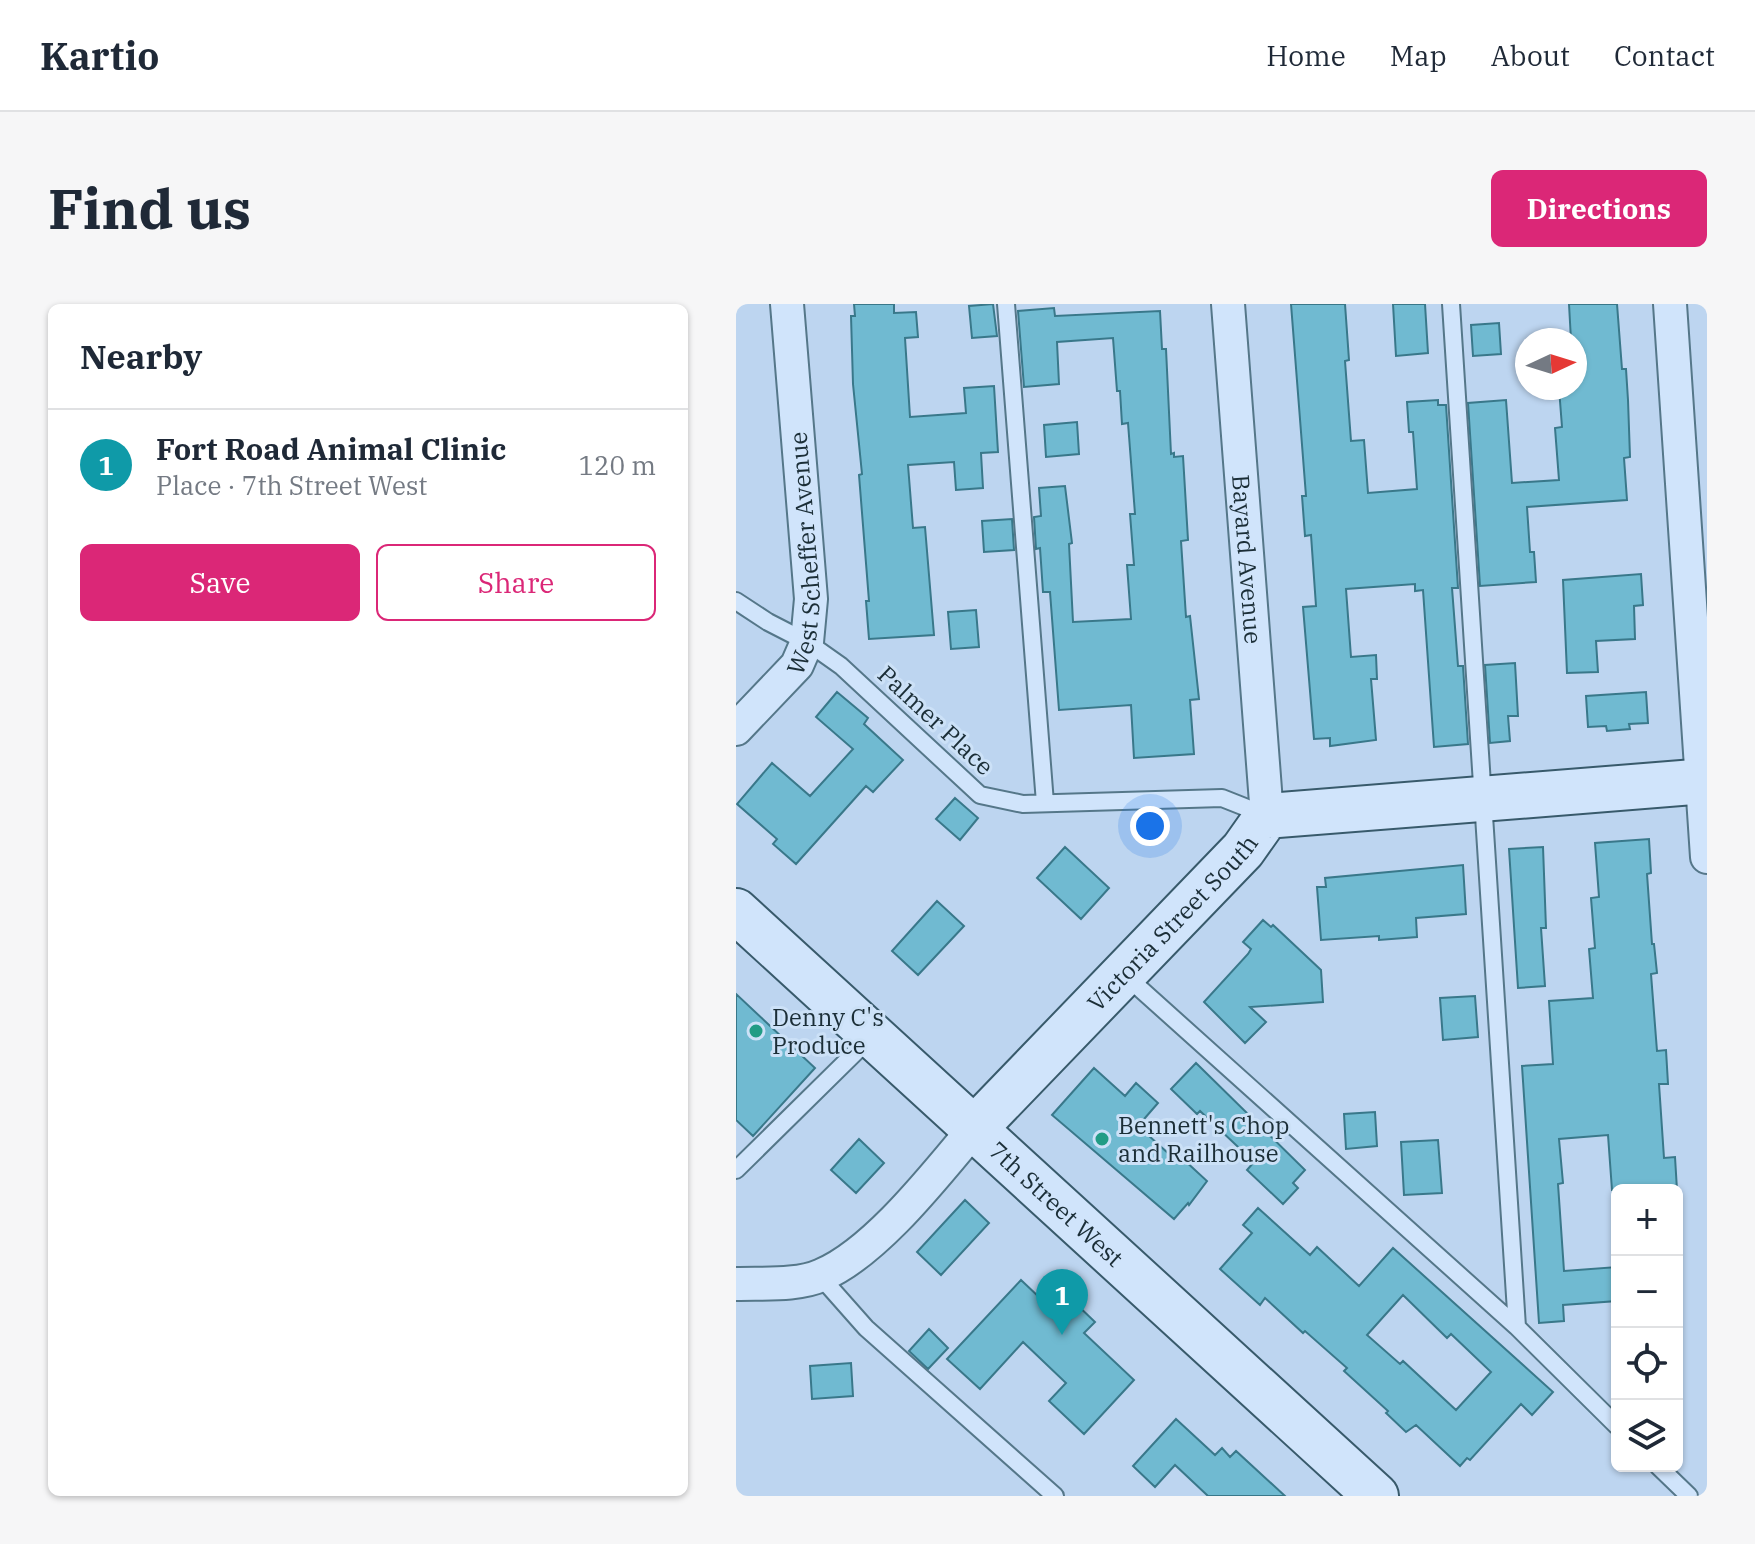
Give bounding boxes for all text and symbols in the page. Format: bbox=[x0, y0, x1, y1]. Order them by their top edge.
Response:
text: Kartio bbox=[40, 31, 159, 80]
text: Home bbox=[1266, 37, 1346, 74]
text: Map bbox=[1390, 37, 1447, 74]
text: About bbox=[1491, 37, 1570, 74]
text: Contact bbox=[1614, 37, 1715, 74]
button: Directions bbox=[1491, 170, 1707, 247]
text: Find us bbox=[48, 172, 251, 244]
north arrow bbox=[1515, 328, 1587, 400]
text: Nearby bbox=[80, 334, 202, 378]
text: Fort Road Animal Clinic bbox=[156, 429, 506, 468]
street label: West Scheffer Avenue bbox=[779, 431, 827, 679]
text: 1 bbox=[98, 448, 114, 482]
text: 120 m bbox=[578, 448, 656, 482]
text: Place · 7th Street West bbox=[156, 468, 428, 502]
street label: Bayard Avenue bbox=[1225, 473, 1270, 645]
button: Save bbox=[80, 544, 360, 621]
button: Share bbox=[376, 544, 656, 621]
street label: Palmer Place bbox=[871, 658, 1001, 782]
your location bbox=[1130, 806, 1170, 846]
street label: Victoria Street South bbox=[1080, 828, 1265, 1018]
place label: Denny C's Produce bbox=[772, 1001, 884, 1061]
marker: Denny C's Produce bbox=[747, 1022, 765, 1040]
place label: Bennett's Chop and Railhouse bbox=[1118, 1109, 1290, 1169]
marker: Bennett's Chop and Railhouse bbox=[1093, 1130, 1111, 1148]
street label: 7th Street West bbox=[982, 1134, 1130, 1274]
map controls bbox=[1611, 1184, 1683, 1472]
button: + bbox=[1611, 1184, 1683, 1256]
button: − bbox=[1611, 1256, 1683, 1328]
pin: 1 bbox=[1036, 1269, 1088, 1335]
button: locate bbox=[1611, 1328, 1683, 1400]
button: layers bbox=[1611, 1400, 1683, 1472]

